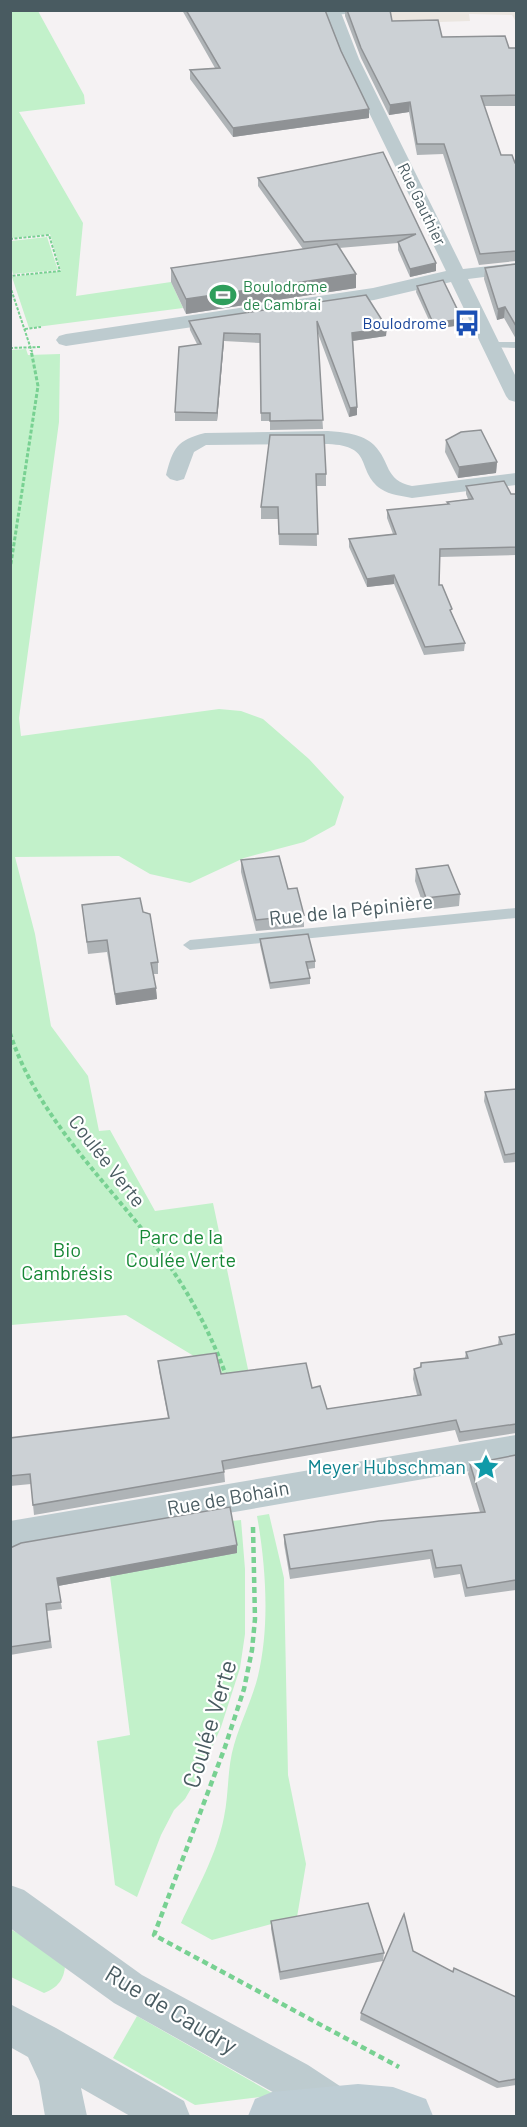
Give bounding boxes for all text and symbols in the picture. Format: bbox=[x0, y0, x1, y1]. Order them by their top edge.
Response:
street label: Rue Gauthier bbox=[394, 159, 451, 248]
place label: Boulodrome de Cambrai bbox=[243, 276, 328, 313]
sports icon: Boulodrome de Cambrai bbox=[208, 280, 238, 310]
bus stop icon: Boulodrome bbox=[452, 308, 482, 338]
place label: Boulodrome bbox=[362, 313, 447, 332]
street label: Rue de la Pépinière bbox=[268, 888, 434, 930]
street label: Coulée Verte bbox=[64, 1110, 151, 1211]
park label: Parc de la Coulée Verte bbox=[126, 1224, 236, 1271]
park label: Bio Cambrésis bbox=[21, 1237, 113, 1284]
place icon: Meyer Hubschman bbox=[471, 1452, 501, 1482]
place label: Meyer Hubschman bbox=[307, 1454, 466, 1478]
street label: Rue de Bohain bbox=[165, 1474, 291, 1520]
street label: Coulée Verte bbox=[175, 1656, 242, 1791]
street label: Rue de Caudry bbox=[100, 1958, 243, 2060]

